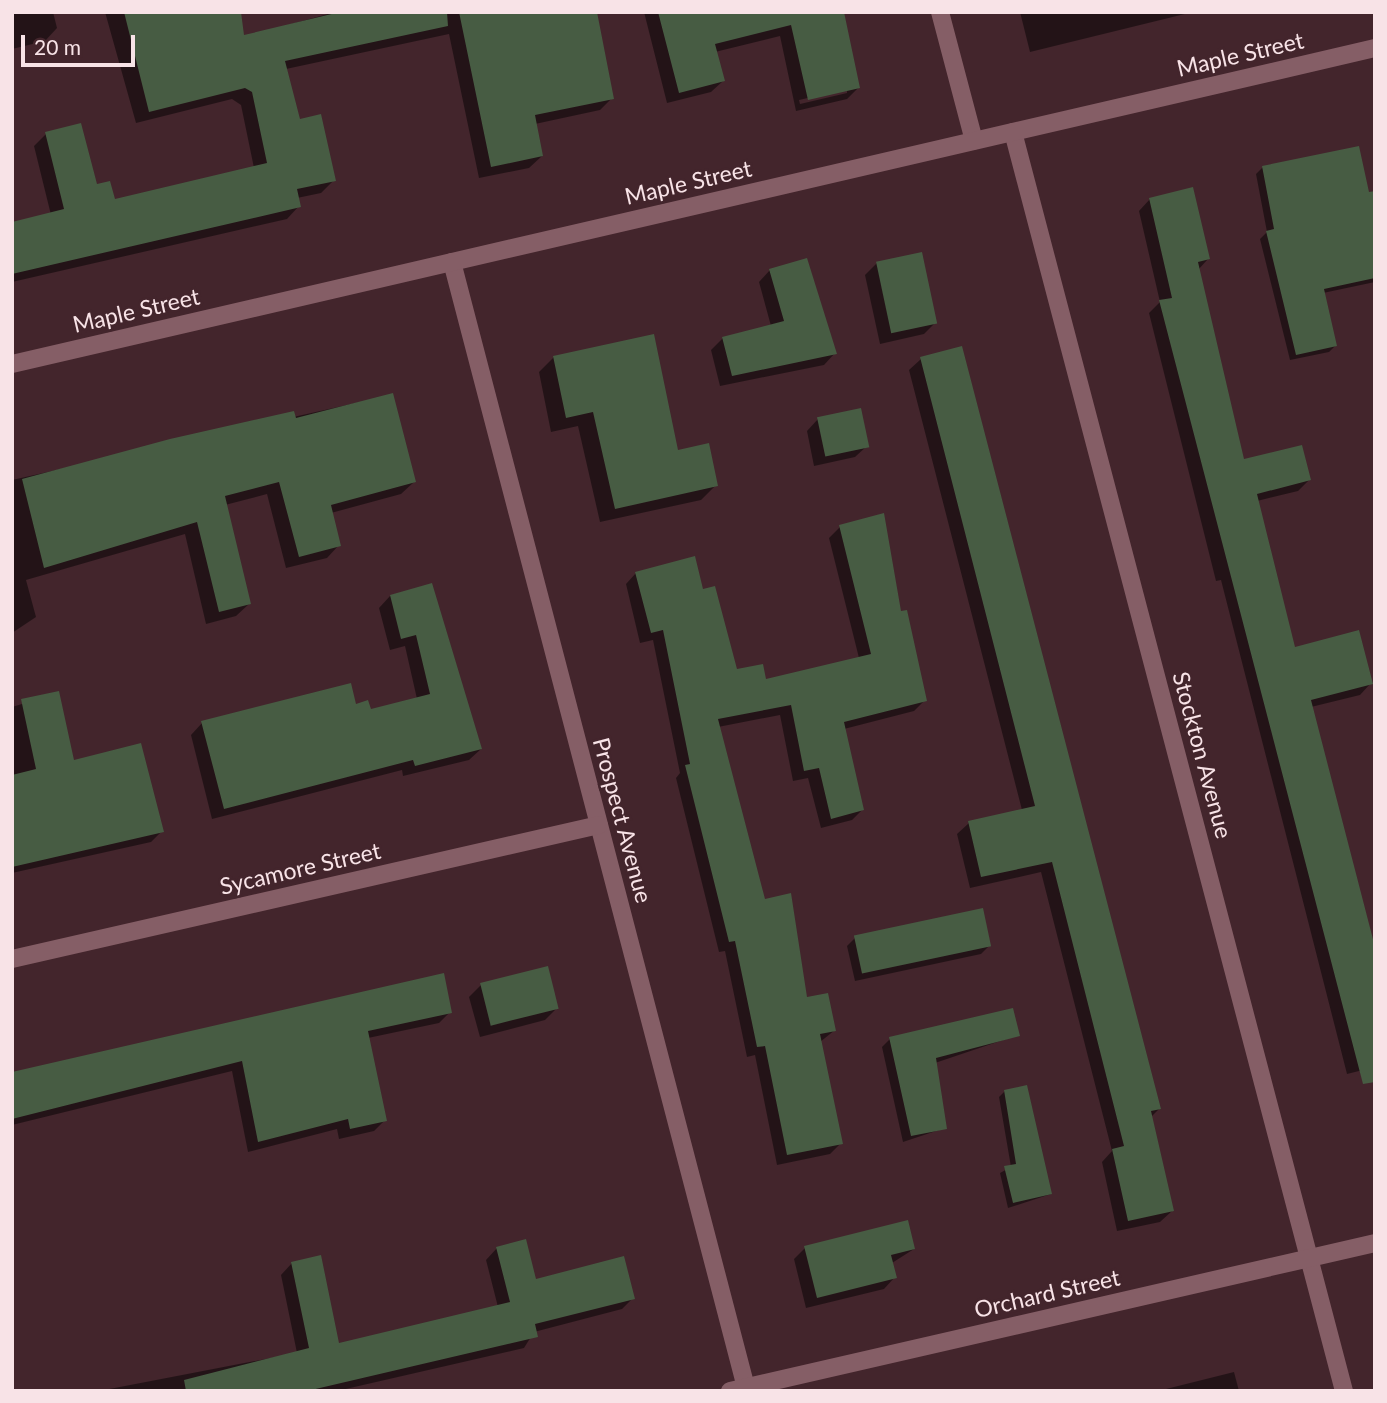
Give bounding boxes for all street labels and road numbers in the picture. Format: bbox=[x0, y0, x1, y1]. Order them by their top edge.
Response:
street label: Maple Street bbox=[1174, 26, 1306, 82]
street label: Maple Street bbox=[622, 154, 754, 210]
street label: Maple Street bbox=[70, 282, 202, 338]
street label: Stockton Avenue bbox=[1167, 668, 1239, 842]
street label: Prospect Avenue bbox=[588, 734, 658, 906]
street label: Sycamore Street bbox=[217, 836, 383, 900]
street label: Orchard Street bbox=[972, 1263, 1122, 1323]

